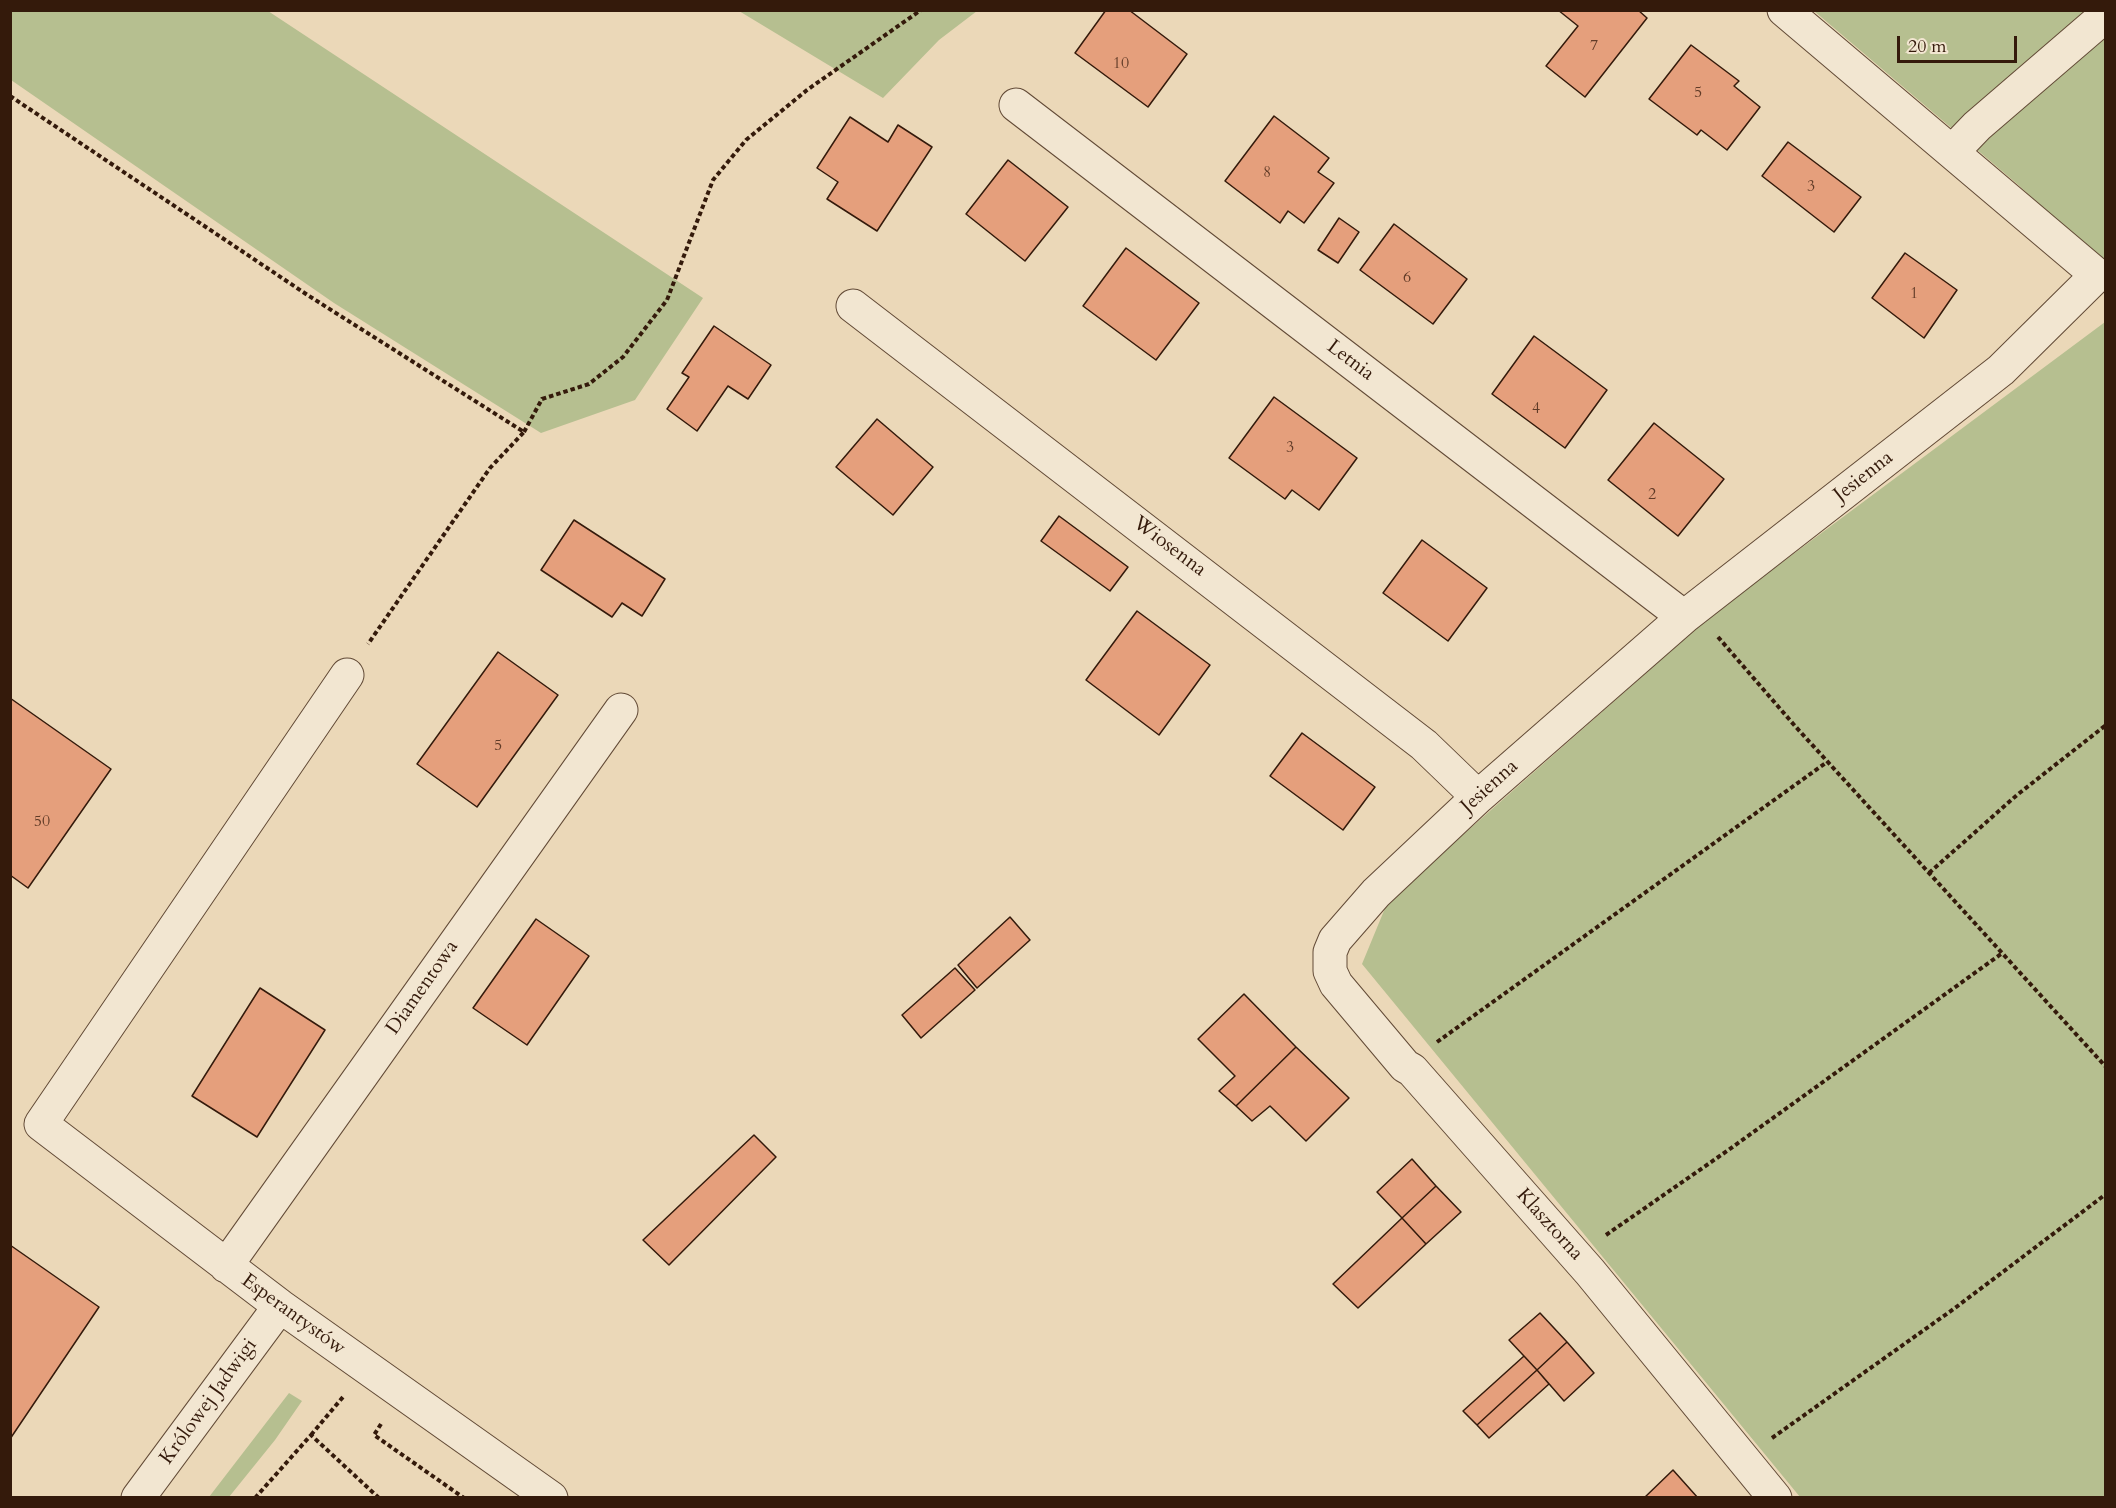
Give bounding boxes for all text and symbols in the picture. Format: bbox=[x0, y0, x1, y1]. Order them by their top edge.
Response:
scale bar bbox=[1900, 24, 2020, 62]
text: 20 m bbox=[1908, 34, 1947, 59]
house number: 7 bbox=[1590, 36, 1598, 56]
house number: 10 bbox=[1113, 54, 1129, 74]
house number: 5 bbox=[1694, 83, 1702, 103]
house number: 8 bbox=[1263, 163, 1271, 183]
house number: 3 bbox=[1807, 177, 1815, 197]
house number: 6 bbox=[1403, 268, 1411, 288]
house number: 1 bbox=[1910, 284, 1918, 304]
street label: Letnia bbox=[1322, 335, 1378, 387]
house number: 4 bbox=[1532, 399, 1540, 419]
house number: 3 bbox=[1286, 438, 1294, 458]
street label: Jesienna bbox=[1830, 446, 1898, 508]
house number: 2 bbox=[1648, 485, 1656, 505]
street label: Wiosenna bbox=[1128, 512, 1210, 582]
house number: 5 bbox=[494, 736, 502, 756]
street label: Jesienna bbox=[1456, 755, 1524, 819]
house number: 50 bbox=[34, 812, 50, 832]
street label: Diamentowa bbox=[382, 936, 464, 1040]
street label: Klasztorna bbox=[1510, 1184, 1588, 1266]
street label: Esperantystów bbox=[236, 1269, 350, 1361]
street label: Królowej Jadwigi bbox=[155, 1334, 263, 1470]

